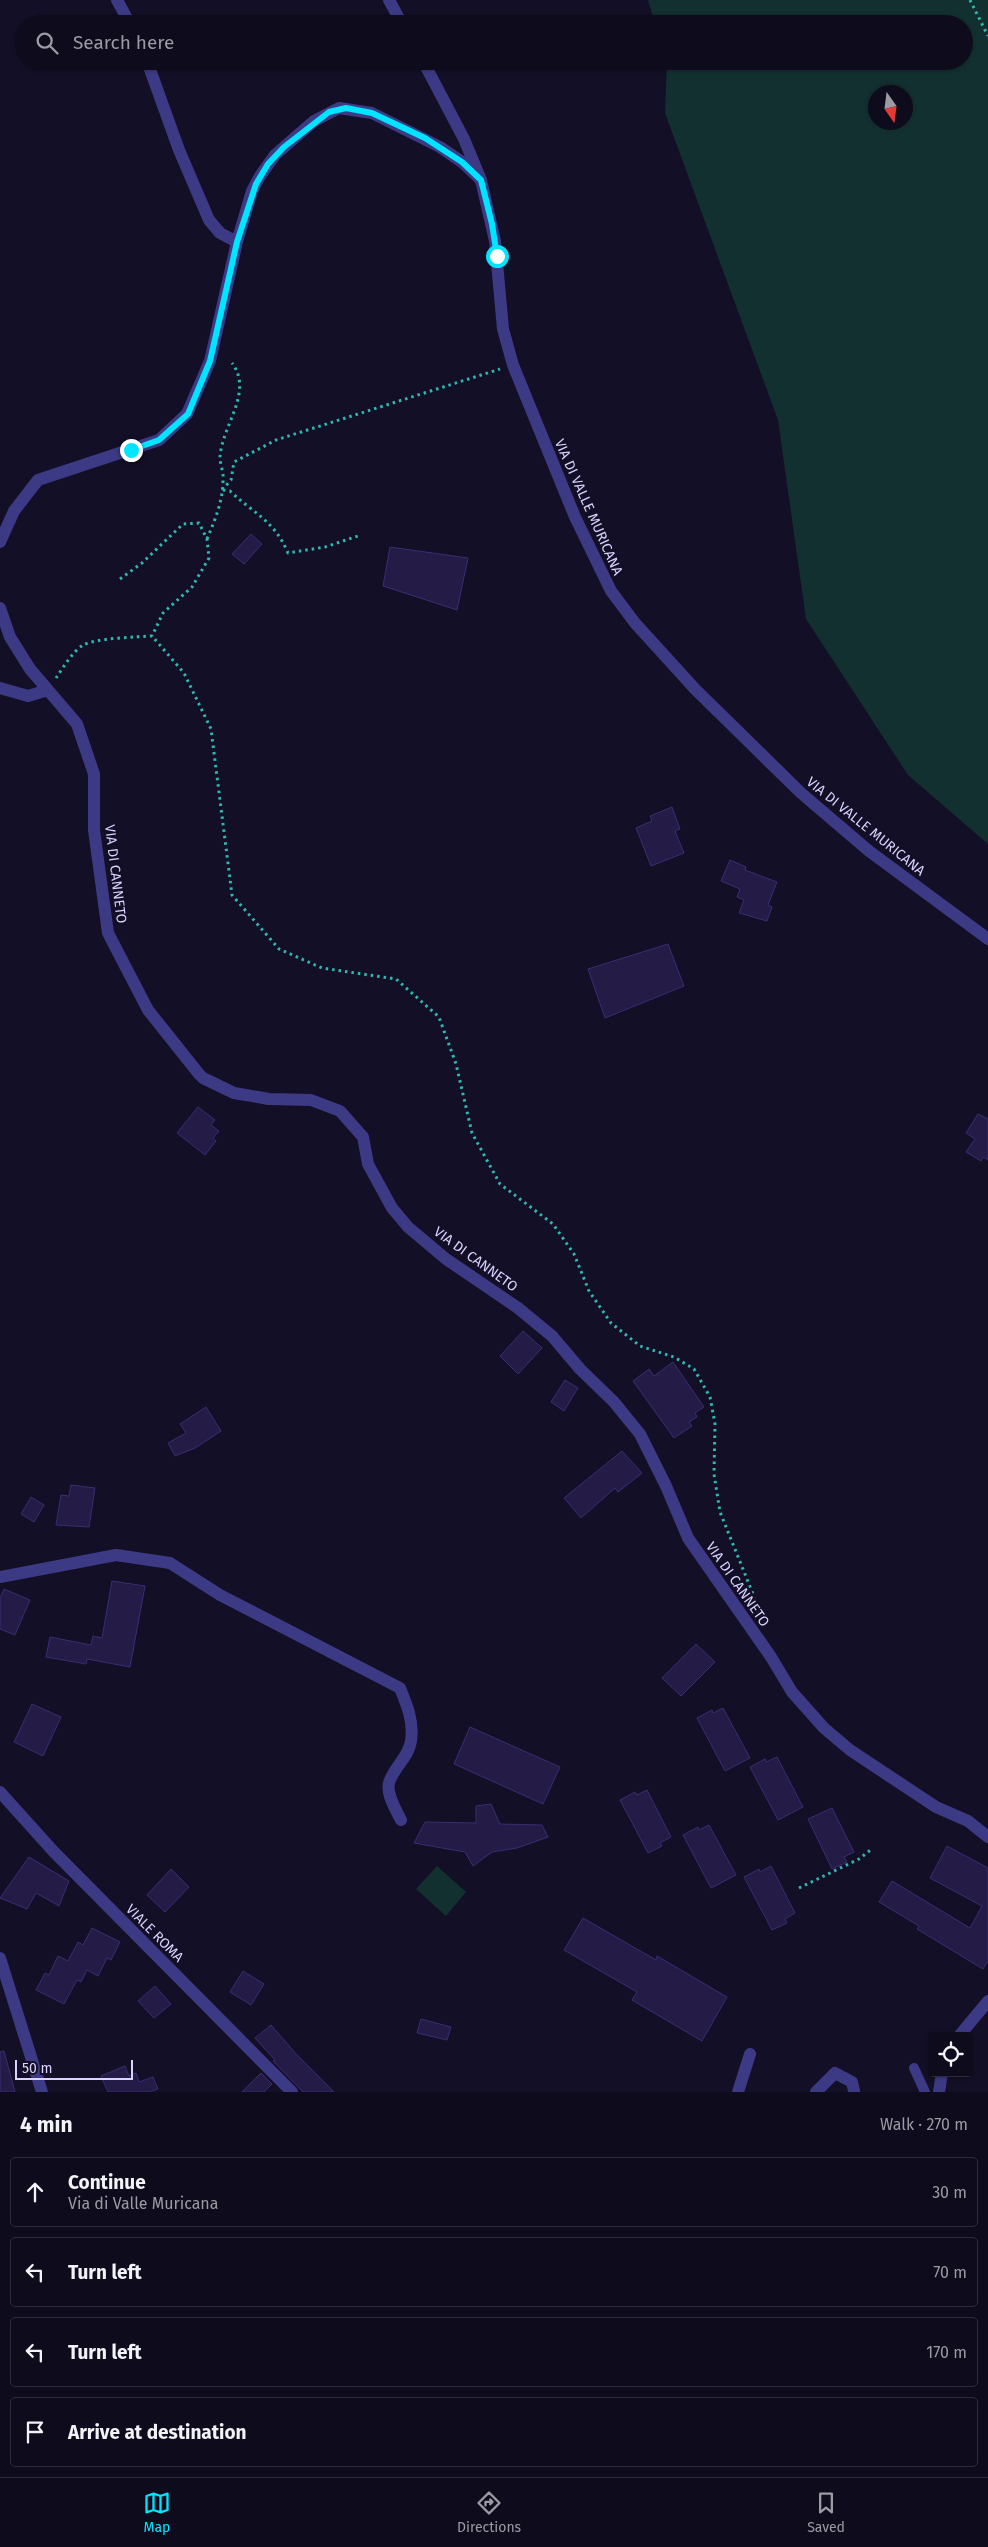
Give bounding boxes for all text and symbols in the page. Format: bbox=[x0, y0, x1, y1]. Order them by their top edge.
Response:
search box bbox=[15, 15, 973, 70]
icon: search bbox=[33, 29, 61, 57]
text: Search here bbox=[73, 31, 174, 54]
north arrow bbox=[868, 85, 913, 130]
route start bbox=[486, 245, 509, 268]
street label: VIA DI VALLE MURICANA bbox=[551, 436, 626, 578]
route end bbox=[120, 439, 143, 462]
street label: VIA DI VALLE MURICANA bbox=[803, 773, 928, 879]
street label: VIA DI CANNETO bbox=[101, 824, 130, 924]
street label: VIA DI CANNETO bbox=[430, 1223, 521, 1296]
street label: VIA DI CANNETO bbox=[702, 1539, 773, 1630]
street label: VIALE ROMA bbox=[122, 1901, 187, 1966]
map controls bbox=[928, 2032, 973, 2077]
button: locate bbox=[928, 2032, 973, 2077]
scale bar bbox=[15, 2057, 132, 2080]
text: 50 m bbox=[22, 2060, 53, 2077]
text: 4 min bbox=[20, 2112, 73, 2138]
text: Walk · 270 m bbox=[880, 2115, 968, 2134]
text: Continue bbox=[68, 2171, 146, 2194]
icon: ahead bbox=[21, 2178, 49, 2206]
text: 30 m bbox=[932, 2183, 967, 2202]
text: Via di Valle Muricana bbox=[68, 2194, 218, 2213]
icon: left bbox=[21, 2258, 49, 2286]
text: Turn left bbox=[68, 2261, 142, 2284]
text: 70 m bbox=[933, 2263, 967, 2282]
icon: left bbox=[21, 2338, 49, 2366]
text: Turn left bbox=[68, 2341, 142, 2364]
text: 170 m bbox=[926, 2343, 967, 2362]
icon: arrive bbox=[21, 2418, 49, 2446]
text: Arrive at destination bbox=[68, 2421, 247, 2444]
tab: Map bbox=[143, 2489, 171, 2536]
tab: Directions bbox=[457, 2489, 521, 2536]
tab: Saved bbox=[807, 2489, 845, 2536]

